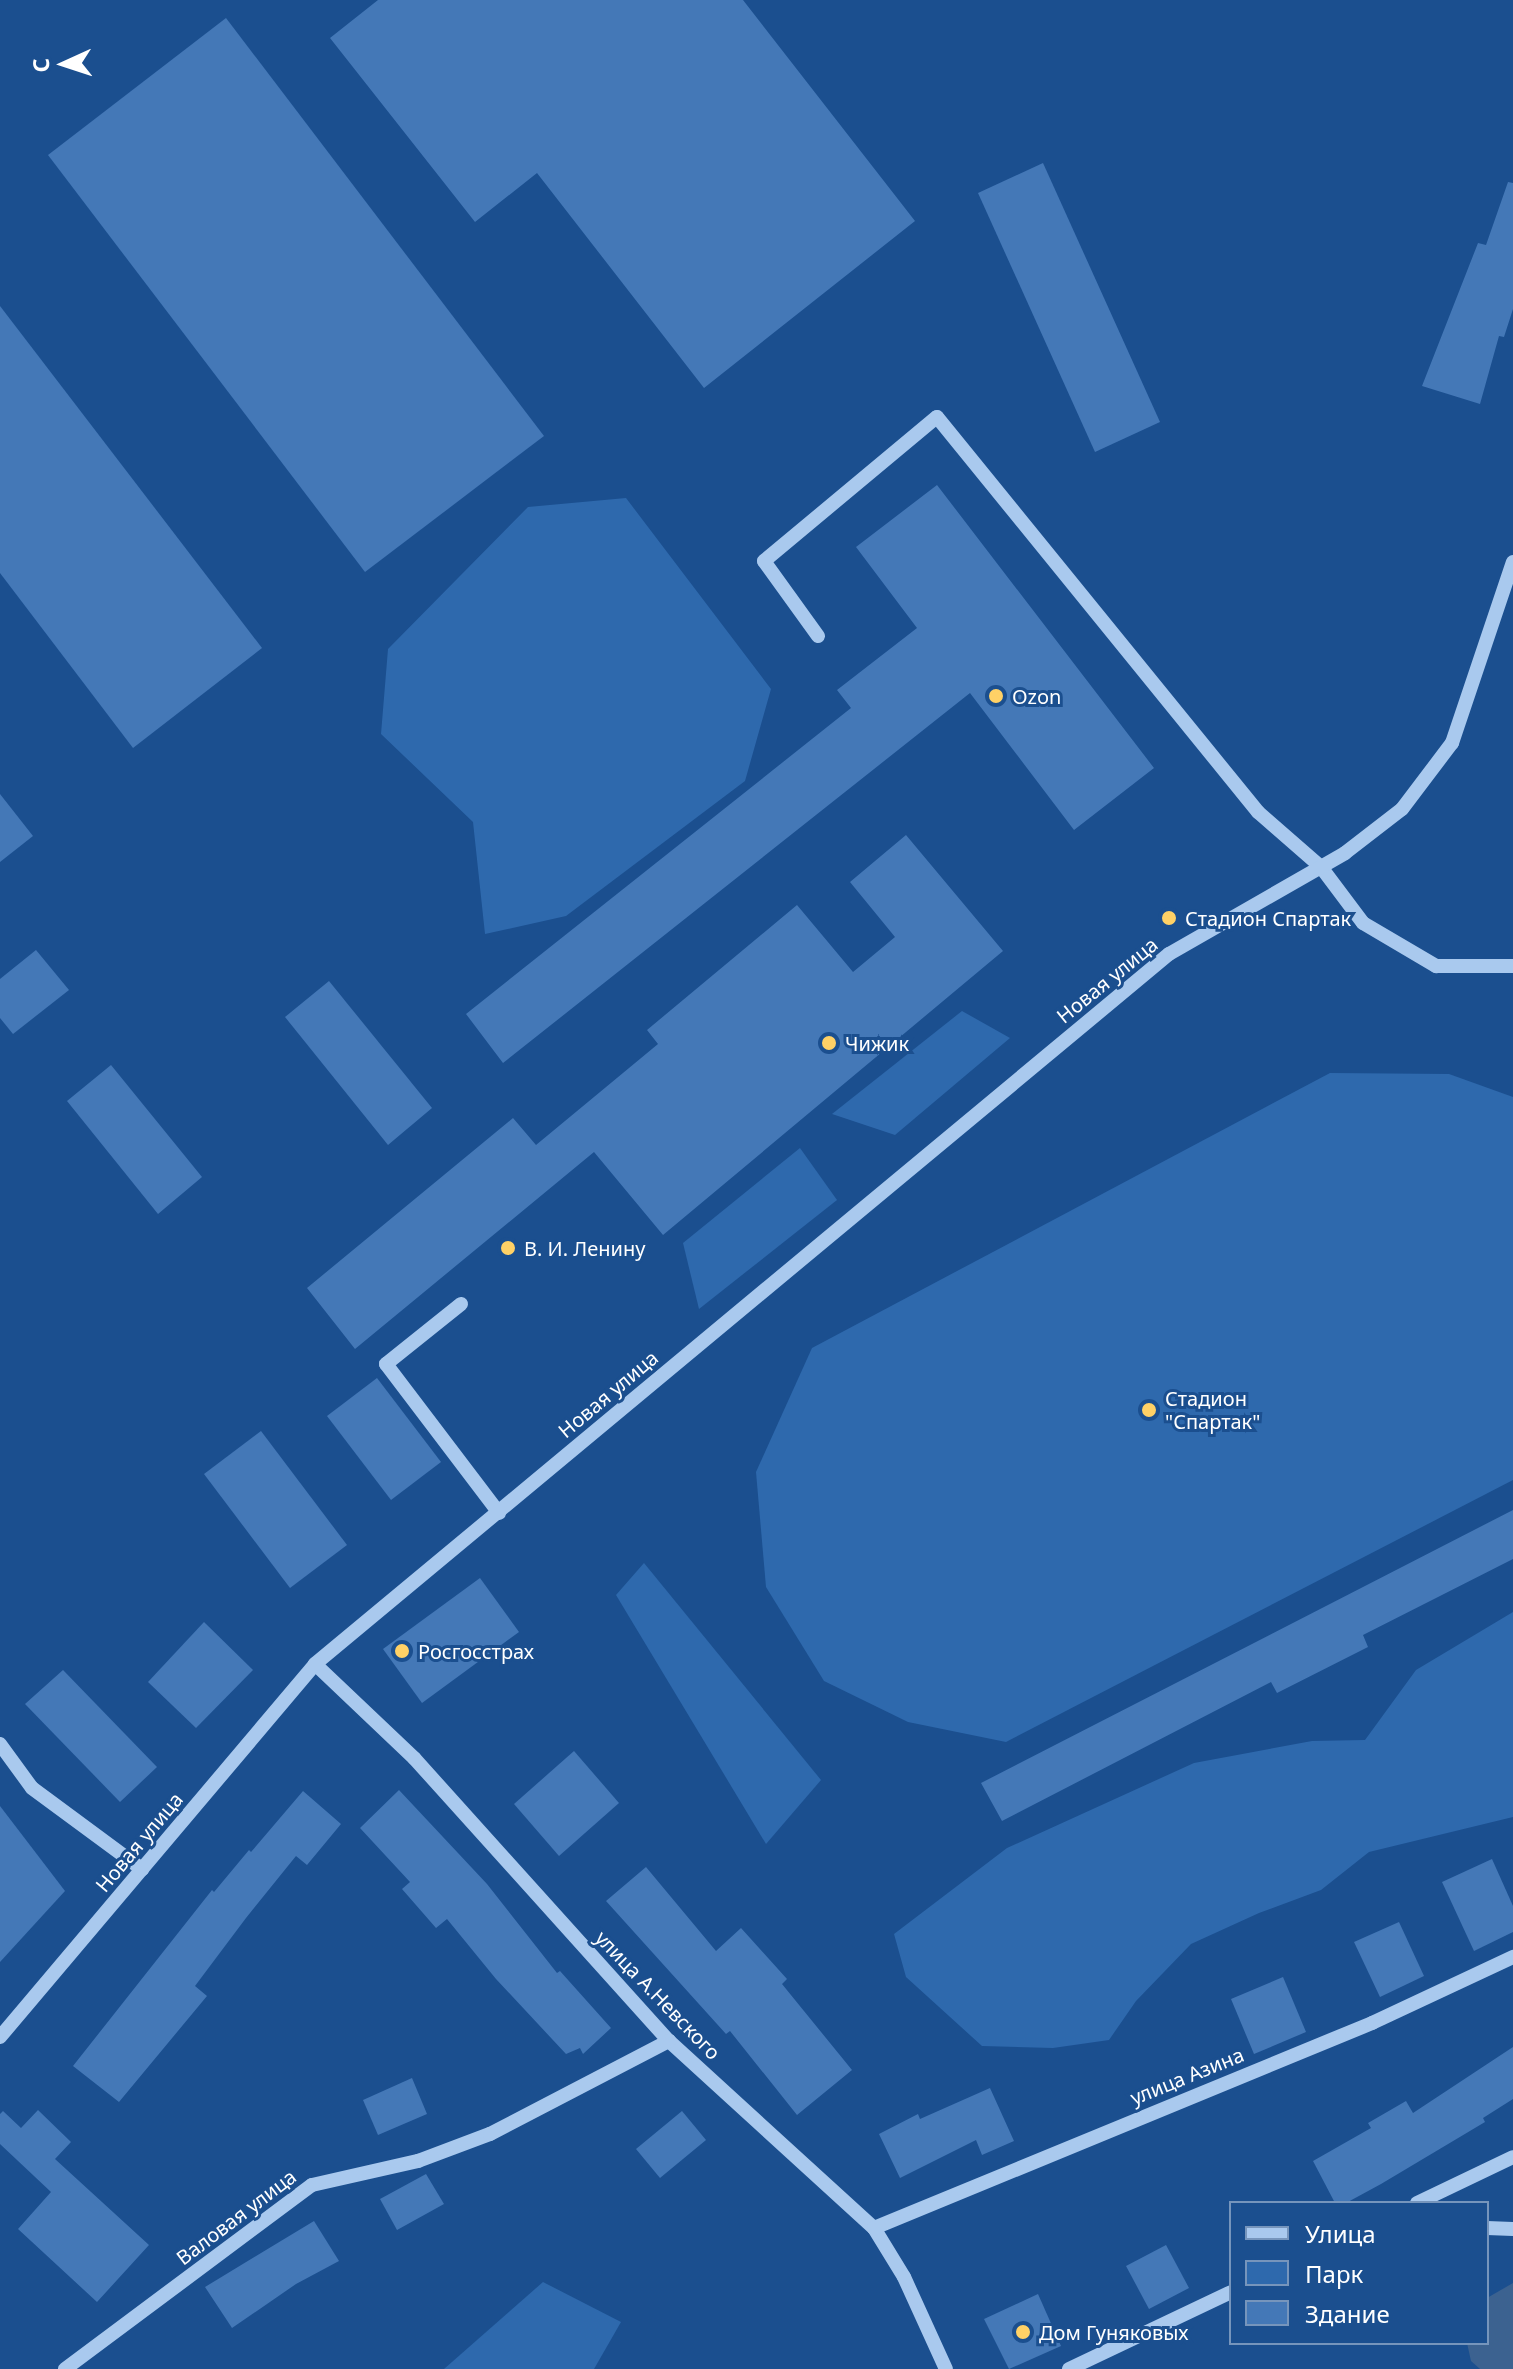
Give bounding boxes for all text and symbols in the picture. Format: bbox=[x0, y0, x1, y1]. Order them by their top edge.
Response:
north arrow bbox=[24, 24, 104, 104]
text: С bbox=[25, 57, 55, 73]
place label: Ozon bbox=[1012, 684, 1061, 708]
marker: Ozon bbox=[987, 687, 1005, 705]
place label: Стадион Спартак bbox=[1185, 906, 1351, 930]
marker: Стадион Спартак bbox=[1160, 909, 1178, 927]
street label: Новая улица bbox=[1052, 932, 1162, 1028]
place label: Чижик bbox=[845, 1031, 909, 1055]
marker: Чижик bbox=[820, 1034, 838, 1052]
place label: В. И. Ленину bbox=[524, 1236, 645, 1260]
marker: В. И. Ленину bbox=[499, 1239, 517, 1257]
street label: Новая улица bbox=[553, 1345, 663, 1443]
place label: Стадион "Спартак" bbox=[1165, 1386, 1260, 1433]
marker: Стадион "Спартак" bbox=[1140, 1401, 1158, 1419]
place label: Росгосстрах bbox=[418, 1639, 534, 1663]
marker: Росгосстрах bbox=[393, 1642, 411, 1660]
street label: Новая улица bbox=[90, 1787, 188, 1897]
street label: улица А.Невского bbox=[590, 1926, 726, 2064]
street label: улица Азина bbox=[1127, 2042, 1247, 2110]
street label: Валовая улица bbox=[171, 2164, 301, 2270]
legend bbox=[1229, 2201, 1489, 2345]
text: Улица bbox=[1305, 2217, 1376, 2250]
text: Парк bbox=[1305, 2257, 1363, 2290]
text: Здание bbox=[1305, 2297, 1390, 2330]
place label: Дом Гуняковых bbox=[1039, 2320, 1189, 2344]
marker: Дом Гуняковых bbox=[1014, 2323, 1032, 2341]

